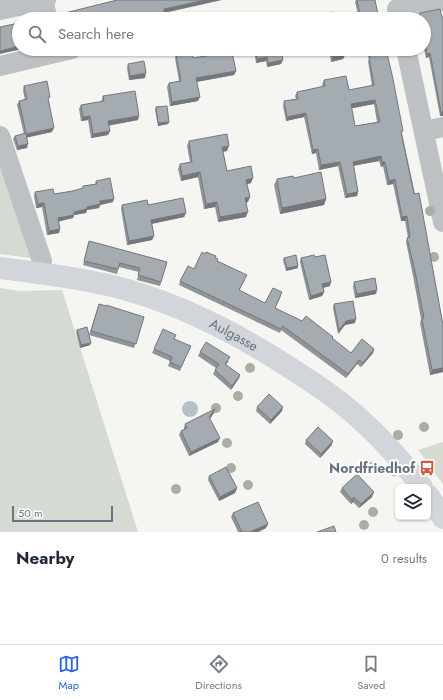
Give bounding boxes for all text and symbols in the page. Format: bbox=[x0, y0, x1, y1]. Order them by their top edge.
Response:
search box bbox=[12, 12, 431, 56]
icon: search bbox=[26, 23, 48, 45]
text: Search here bbox=[58, 23, 134, 45]
street label: Aulgasse bbox=[206, 313, 262, 356]
place label: Nordfriedhof bbox=[329, 458, 416, 478]
bus stop icon: Nordfriedhof bbox=[418, 459, 436, 477]
map controls bbox=[395, 484, 431, 520]
button: layers bbox=[395, 484, 431, 520]
scale bar bbox=[12, 504, 113, 523]
text: 50 m bbox=[18, 505, 43, 521]
text: Nearby bbox=[16, 546, 74, 570]
text: 0 results bbox=[381, 549, 427, 568]
tab: Map bbox=[58, 653, 80, 693]
tab: Directions bbox=[195, 653, 242, 693]
tab: Saved bbox=[357, 653, 385, 693]

